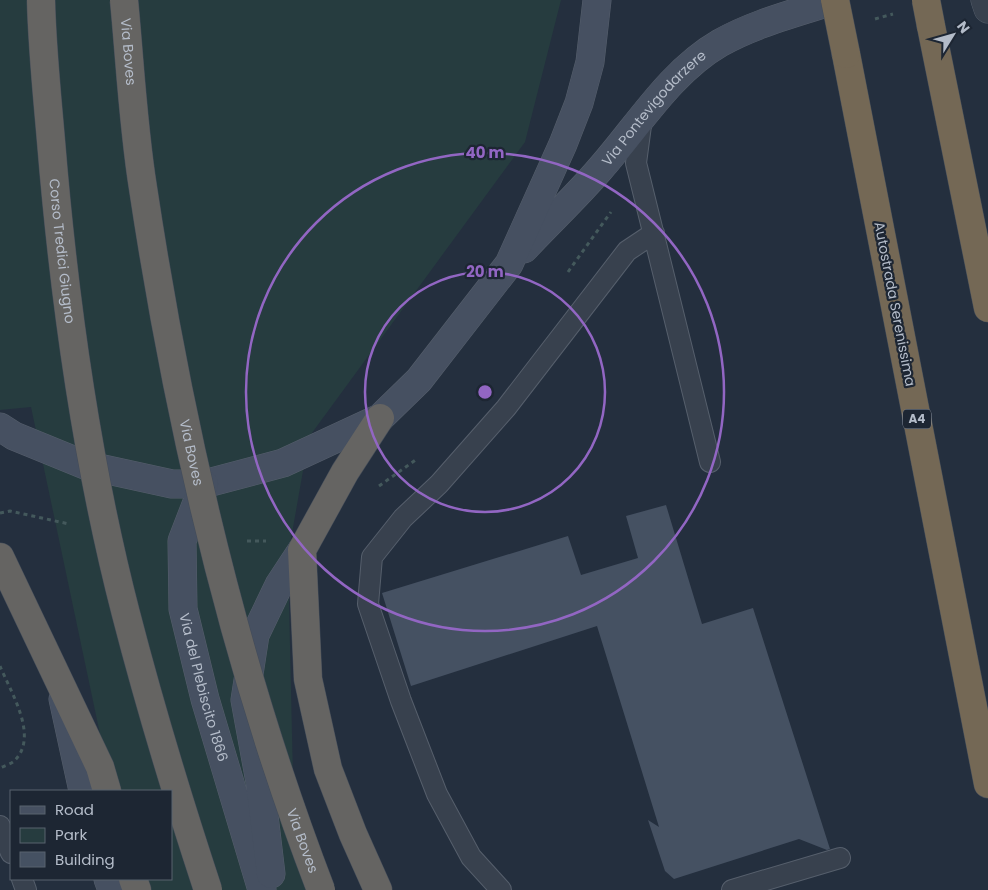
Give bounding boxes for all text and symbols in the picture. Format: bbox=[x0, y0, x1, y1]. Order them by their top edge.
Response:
north arrow bbox=[928, 10, 978, 60]
street label: Via Boves bbox=[116, 17, 141, 86]
text: N bbox=[952, 17, 975, 37]
street label: Via Pontevigodarzere bbox=[597, 45, 711, 170]
text: 40 m bbox=[465, 142, 505, 163]
street label: Corso Tredici Giugno bbox=[44, 178, 80, 325]
street label: Autostrada Serenissima bbox=[869, 220, 921, 388]
text: 20 m bbox=[466, 261, 504, 282]
centre of rings bbox=[476, 383, 494, 401]
road number: A4 bbox=[903, 409, 931, 428]
street label: Via Boves bbox=[175, 417, 209, 488]
street label: Via del Plebiscito 1866 bbox=[174, 611, 233, 764]
legend bbox=[10, 790, 172, 880]
text: Road bbox=[55, 799, 94, 820]
street label: Via Boves bbox=[282, 806, 324, 876]
text: Park bbox=[55, 824, 87, 845]
text: Building bbox=[55, 849, 115, 870]

